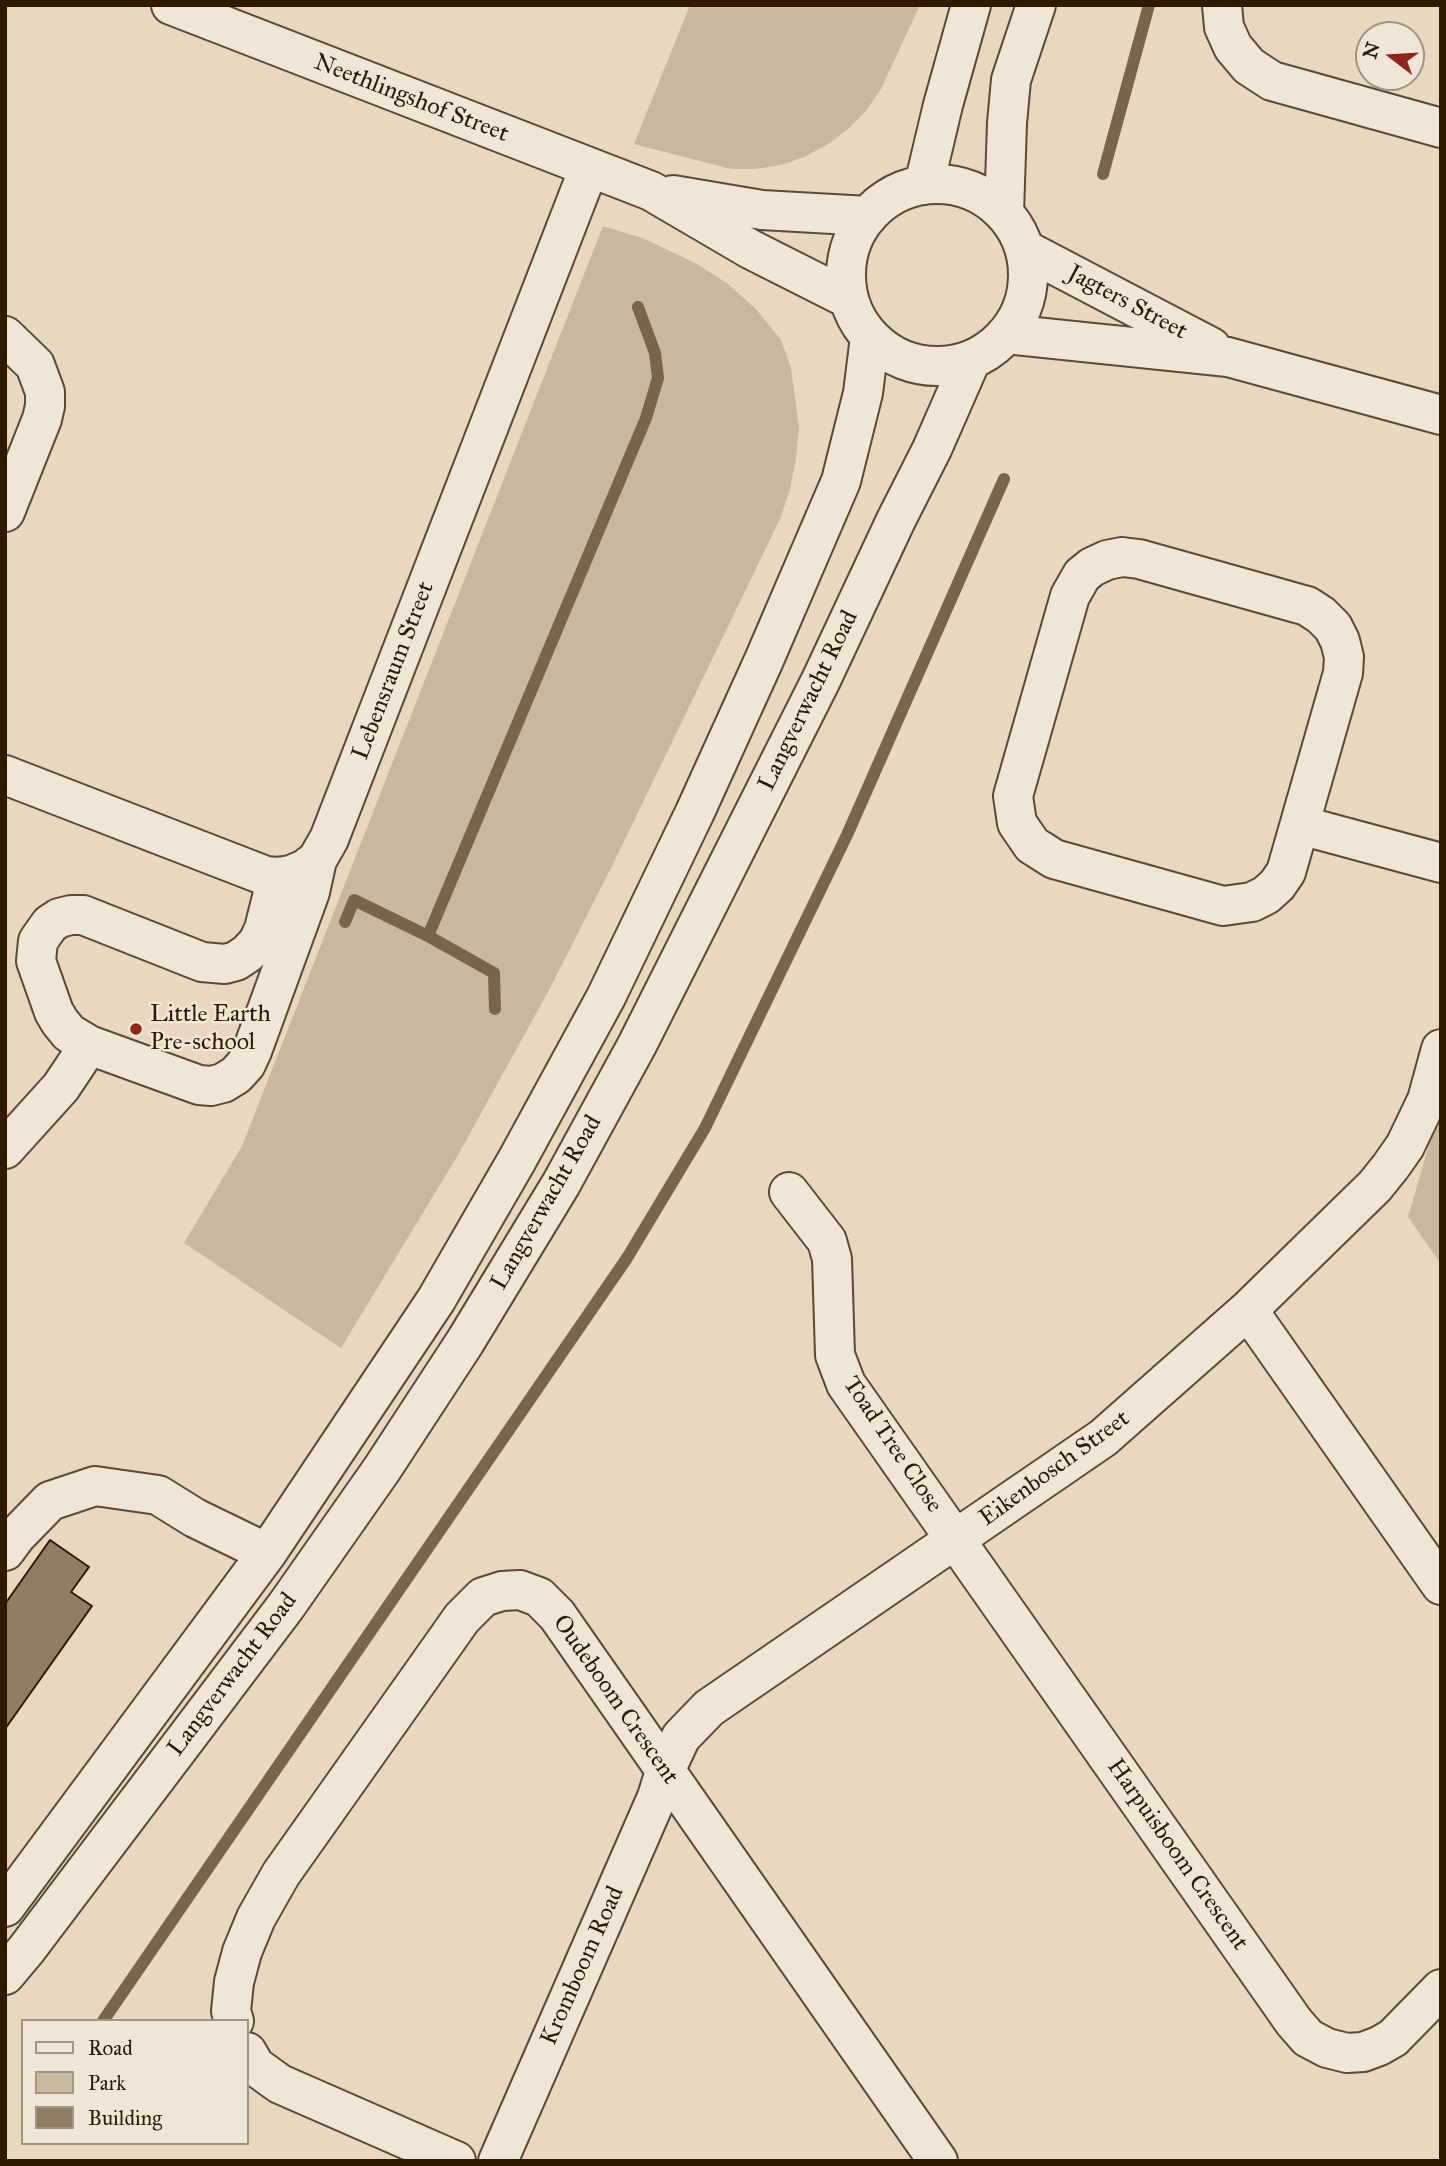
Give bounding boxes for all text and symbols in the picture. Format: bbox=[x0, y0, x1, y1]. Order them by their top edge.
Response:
north arrow bbox=[1355, 21, 1425, 91]
text: N bbox=[1358, 39, 1385, 61]
street label: Neethlingshof Street bbox=[310, 49, 512, 149]
street label: Jagters Street bbox=[1062, 259, 1192, 347]
street label: Lebensraum Street bbox=[347, 578, 441, 764]
street label: Langverwacht Road bbox=[753, 606, 865, 796]
place label: Little Earth Pre-school bbox=[150, 1001, 271, 1057]
marker: Little Earth Pre-school bbox=[128, 1021, 144, 1037]
street label: Langverwacht Road bbox=[485, 1111, 609, 1295]
street label: Toad Tree Close bbox=[836, 1372, 948, 1518]
street label: Eikenbosch Street bbox=[974, 1405, 1136, 1533]
street label: Langverwacht Road bbox=[162, 1588, 304, 1762]
street label: Oudeboom Crescent bbox=[546, 1610, 684, 1790]
street label: Harpuisboom Crescent bbox=[1100, 1754, 1254, 1956]
street label: Kromboom Road bbox=[535, 1882, 631, 2050]
legend bbox=[21, 2019, 248, 2145]
text: Road bbox=[88, 2035, 133, 2061]
text: Park bbox=[88, 2070, 126, 2096]
text: Building bbox=[88, 2105, 162, 2131]

